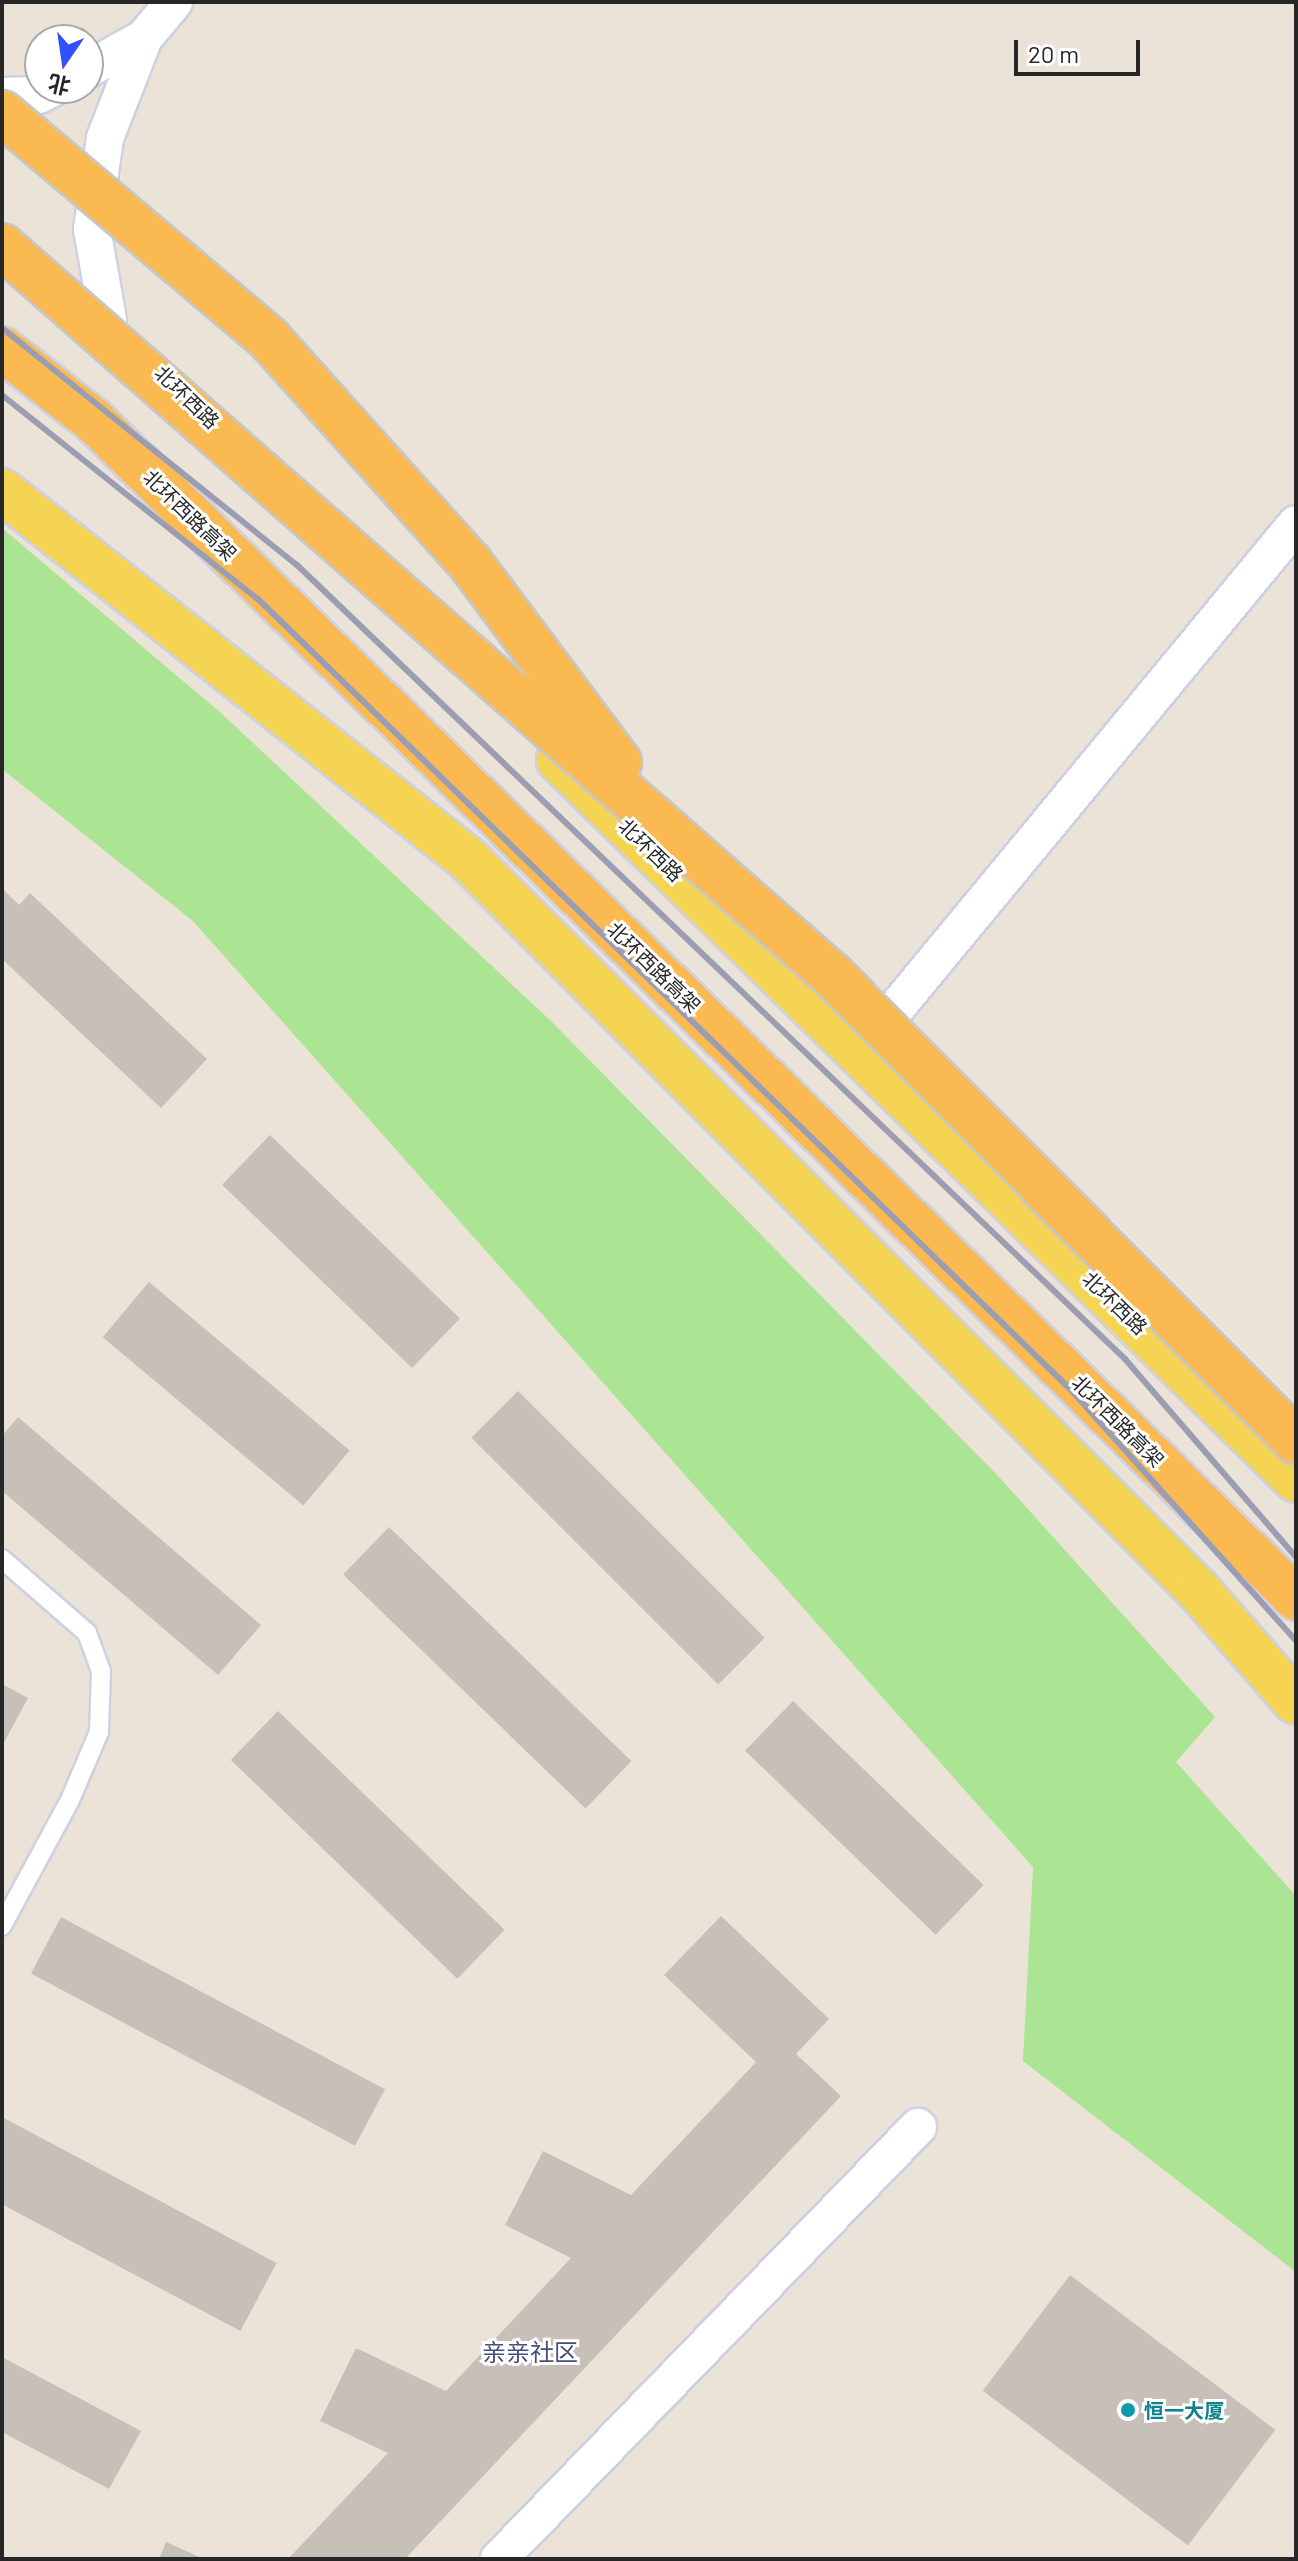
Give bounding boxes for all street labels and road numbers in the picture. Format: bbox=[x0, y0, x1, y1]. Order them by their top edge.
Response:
street label: 北环西路 bbox=[150, 361, 224, 433]
street label: 北环西路高架 bbox=[139, 465, 241, 565]
street label: 北环西路 bbox=[614, 814, 688, 886]
street label: 北环西路高架 bbox=[603, 917, 705, 1017]
street label: 北环西路 bbox=[1078, 1267, 1152, 1339]
street label: 北环西路高架 bbox=[1067, 1370, 1169, 1472]

